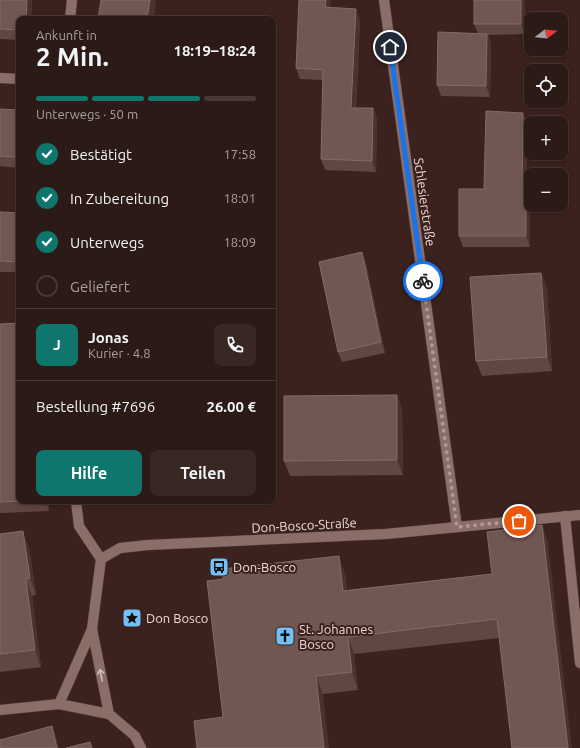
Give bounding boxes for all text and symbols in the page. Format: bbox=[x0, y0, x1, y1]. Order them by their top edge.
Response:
north arrow bbox=[524, 12, 568, 56]
map controls bbox=[524, 12, 568, 212]
text: Ankunft in bbox=[36, 28, 97, 42]
pin bbox=[373, 30, 407, 64]
icon: home bbox=[379, 36, 401, 58]
text: 2 Min. bbox=[36, 42, 109, 71]
text: 18:19–18:24 bbox=[173, 42, 256, 59]
button: locate bbox=[524, 64, 568, 108]
text: Unterwegs · 50 m bbox=[36, 107, 138, 121]
button: + bbox=[524, 116, 568, 160]
icon: check bbox=[36, 143, 58, 165]
text: Bestätigt bbox=[70, 146, 132, 163]
text: 17:58 bbox=[223, 147, 256, 161]
street label: Schlesierstraße bbox=[412, 157, 438, 247]
button: − bbox=[524, 168, 568, 212]
icon: check bbox=[36, 187, 58, 209]
text: In Zubereitung bbox=[70, 190, 169, 207]
text: 18:01 bbox=[223, 191, 256, 205]
icon: check bbox=[36, 231, 58, 253]
text: Unterwegs bbox=[70, 234, 144, 251]
text: 18:09 bbox=[223, 235, 256, 249]
courier bbox=[403, 261, 443, 301]
icon: bike bbox=[412, 270, 434, 292]
text: Geliefert bbox=[70, 278, 130, 295]
button: phone bbox=[214, 324, 256, 366]
text: Jonas bbox=[88, 329, 129, 346]
text: J bbox=[53, 336, 61, 353]
text: Kurier · 4.8 bbox=[88, 346, 151, 360]
text: Bestellung #7696 bbox=[36, 398, 155, 415]
text: 26.00 € bbox=[206, 398, 256, 415]
button: Hilfe bbox=[36, 450, 142, 496]
button: Teilen bbox=[150, 450, 256, 496]
pin bbox=[502, 504, 536, 538]
icon: bag bbox=[508, 510, 530, 532]
street label: Don-Bosco-Straße bbox=[251, 515, 357, 535]
bus stop icon: Don-Bosco bbox=[208, 556, 230, 578]
place label: Don-Bosco bbox=[233, 560, 296, 574]
place icon: Don Bosco bbox=[121, 607, 143, 629]
place label: Don Bosco bbox=[146, 611, 208, 625]
place label: St. Johannes Bosco bbox=[299, 622, 373, 651]
church icon: St. Johannes Bosco bbox=[274, 625, 296, 647]
one-way arrow bbox=[96, 669, 104, 682]

